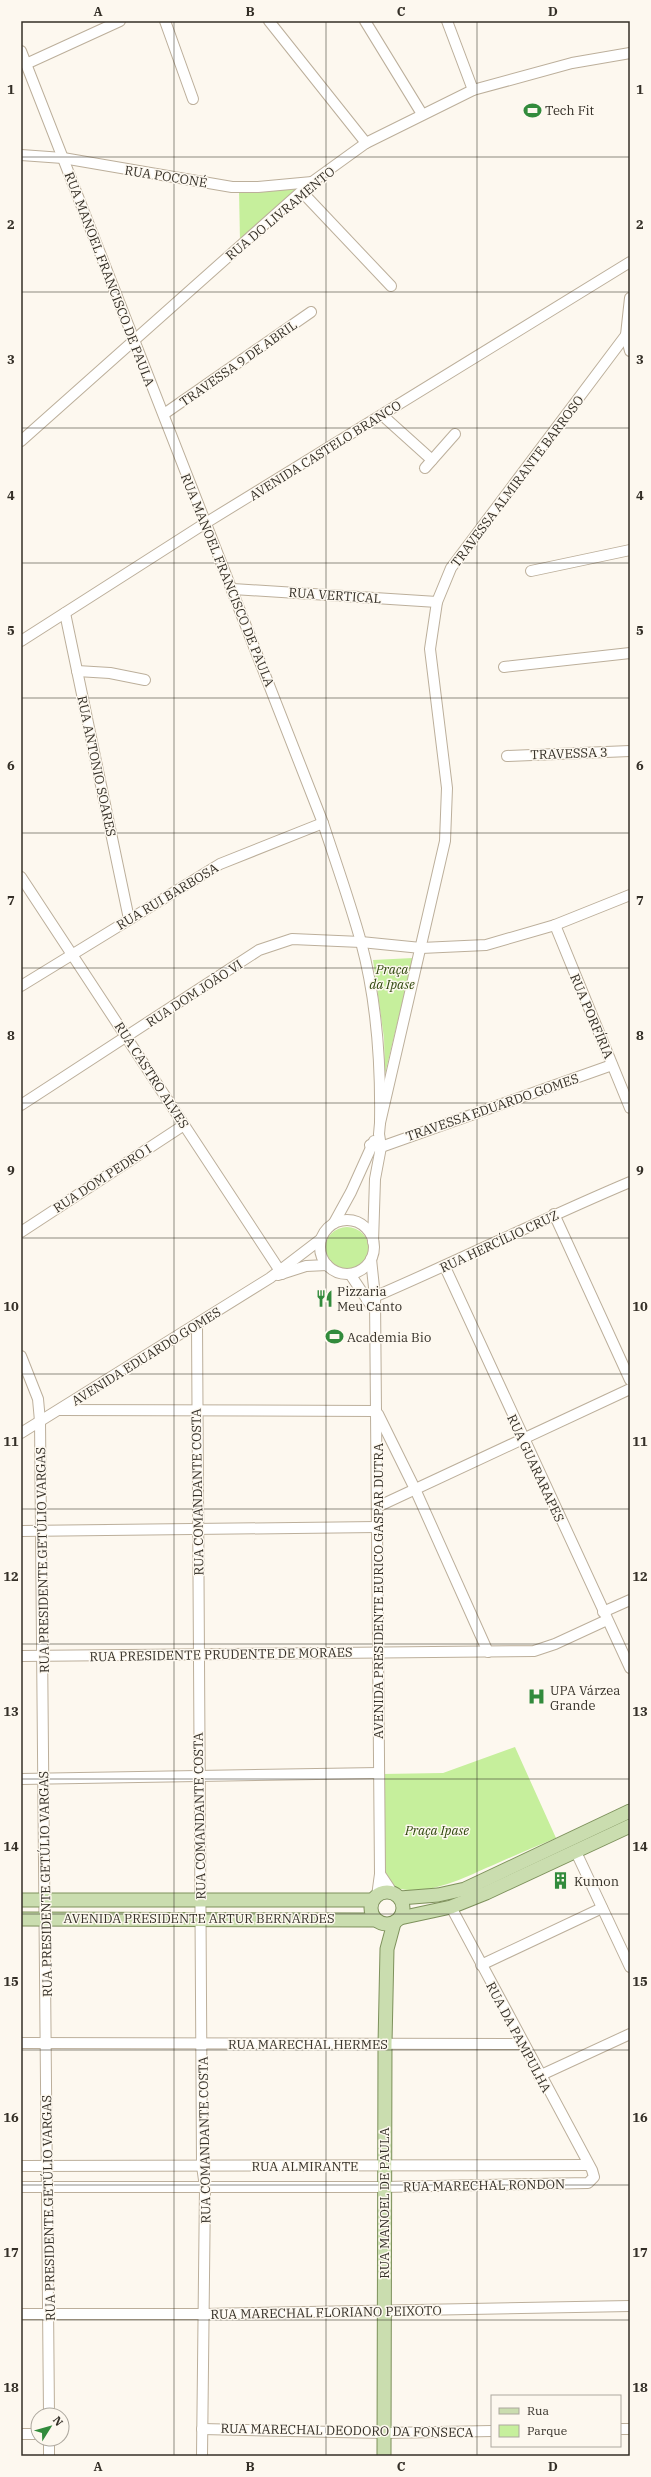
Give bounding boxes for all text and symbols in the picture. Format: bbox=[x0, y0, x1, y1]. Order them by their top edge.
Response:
text: A bbox=[93, 3, 103, 20]
text: B bbox=[245, 3, 255, 20]
text: C bbox=[397, 3, 406, 20]
text: D bbox=[548, 3, 558, 20]
text: 1 bbox=[7, 81, 15, 98]
text: 1 bbox=[636, 81, 644, 98]
sports icon: Tech Fit bbox=[522, 100, 542, 120]
place label: Tech Fit bbox=[545, 102, 595, 119]
street label: RUA POCONÉ bbox=[123, 162, 208, 191]
street label: RUA DO LIVRAMENTO bbox=[222, 163, 338, 264]
street label: RUA MANOEL FRANCISCO DE PAULA bbox=[61, 169, 158, 389]
text: 2 bbox=[7, 216, 15, 233]
text: 2 bbox=[636, 216, 644, 233]
street label: TRAVESSA 9 DE ABRIL bbox=[176, 316, 301, 410]
text: 3 bbox=[7, 351, 15, 368]
text: 3 bbox=[636, 351, 644, 368]
street label: TRAVESSA ALMIRANTE BARROSO bbox=[447, 392, 588, 571]
street label: AVENIDA CASTELO BRANCO bbox=[246, 397, 404, 504]
street label: RUA MANOEL FRANCISCO DE PAULA bbox=[177, 471, 278, 689]
text: 4 bbox=[7, 487, 15, 504]
text: 4 bbox=[636, 487, 644, 504]
street label: RUA VERTICAL bbox=[288, 584, 382, 607]
text: 5 bbox=[7, 622, 15, 639]
text: 5 bbox=[636, 622, 644, 639]
street label: RUA ANTONIO SOARES bbox=[73, 694, 120, 838]
street label: TRAVESSA 3 bbox=[530, 744, 608, 763]
text: 6 bbox=[7, 757, 15, 774]
text: 6 bbox=[636, 757, 644, 774]
street label: RUA RUI BARBOSA bbox=[113, 859, 221, 934]
text: 7 bbox=[7, 892, 15, 909]
text: 7 bbox=[636, 892, 644, 909]
street label: RUA DOM JOÃO VI bbox=[143, 956, 246, 1031]
park label: Praça da Ipase bbox=[369, 961, 415, 993]
street label: RUA PORFÍRIA bbox=[566, 971, 617, 1061]
street label: RUA CASTRO ALVES bbox=[111, 1019, 193, 1132]
text: 8 bbox=[7, 1027, 15, 1044]
text: 8 bbox=[636, 1027, 644, 1044]
street label: TRAVESSA EDUARDO GOMES bbox=[403, 1070, 581, 1145]
street label: RUA DOM PEDRO I bbox=[50, 1140, 155, 1217]
text: 9 bbox=[7, 1162, 15, 1179]
text: 9 bbox=[636, 1162, 644, 1179]
street label: RUA HERCÍLIO CRUZ bbox=[437, 1206, 561, 1276]
place label: Pizzaria Meu Canto bbox=[337, 1283, 402, 1315]
restaurant icon: Pizzaria Meu Canto bbox=[314, 1288, 334, 1308]
text: 10 bbox=[3, 1298, 19, 1315]
text: 10 bbox=[632, 1298, 648, 1315]
street label: AVENIDA EDUARDO GOMES bbox=[68, 1303, 224, 1409]
sports icon: Academia Bio bbox=[324, 1327, 344, 1347]
place label: Academia Bio bbox=[347, 1329, 431, 1346]
street label: RUA COMANDANTE COSTA bbox=[188, 1408, 207, 1576]
street label: RUA GUARARAPES bbox=[503, 1412, 568, 1525]
text: 11 bbox=[3, 1433, 19, 1450]
text: 11 bbox=[632, 1433, 648, 1450]
street label: AVENIDA PRESIDENTE EURICO GASPAR DUTRA bbox=[370, 1443, 387, 1739]
street label: RUA PRESIDENTE GETÚLIO VARGAS bbox=[32, 1447, 53, 1673]
text: 12 bbox=[3, 1568, 19, 1585]
text: 12 bbox=[632, 1568, 648, 1585]
street label: RUA PRESIDENTE PRUDENTE DE MORAES bbox=[89, 1644, 353, 1665]
place label: UPA Várzea Grande bbox=[550, 1682, 620, 1714]
hospital icon: UPA Várzea Grande bbox=[527, 1687, 547, 1707]
text: 13 bbox=[3, 1703, 19, 1720]
text: 13 bbox=[632, 1703, 648, 1720]
street label: RUA COMANDANTE COSTA bbox=[190, 1732, 209, 1900]
street label: RUA PRESIDENTE GETÚLIO VARGAS bbox=[35, 1771, 56, 1997]
park label: Praça Ipase bbox=[404, 1822, 469, 1839]
text: 14 bbox=[3, 1838, 19, 1855]
text: 14 bbox=[632, 1838, 648, 1855]
building icon: Kumon bbox=[551, 1871, 571, 1891]
place label: Kumon bbox=[574, 1873, 619, 1890]
street label: AVENIDA PRESIDENTE ARTUR BERNARDES bbox=[63, 1910, 335, 1927]
text: 15 bbox=[3, 1973, 19, 1990]
text: 15 bbox=[632, 1973, 648, 1990]
street label: RUA DA PAMPULHA bbox=[482, 1979, 555, 2096]
street label: RUA MARECHAL HERMES bbox=[228, 2036, 388, 2053]
street label: RUA COMANDANTE COSTA bbox=[195, 2056, 214, 2224]
street label: RUA PRESIDENTE GETÚLIO VARGAS bbox=[38, 2095, 59, 2321]
text: 16 bbox=[3, 2109, 19, 2126]
text: 16 bbox=[632, 2109, 648, 2126]
street label: RUA MANOEL DE PAULA bbox=[376, 2127, 393, 2279]
street label: RUA ALMIRANTE bbox=[252, 2158, 358, 2175]
street label: RUA MARECHAL RONDON bbox=[403, 2176, 565, 2195]
text: 17 bbox=[3, 2244, 19, 2261]
text: 17 bbox=[632, 2244, 648, 2261]
street label: RUA MARECHAL FLORIANO PEIXOTO bbox=[210, 2302, 442, 2323]
text: 18 bbox=[3, 2379, 19, 2396]
text: 18 bbox=[632, 2379, 648, 2396]
legend bbox=[491, 2395, 621, 2447]
text: Rua bbox=[527, 2403, 549, 2418]
north arrow bbox=[30, 2407, 70, 2447]
text: N bbox=[50, 2413, 66, 2429]
street label: RUA MARECHAL DEODORO DA FONSECA bbox=[220, 2420, 474, 2441]
text: Parque bbox=[527, 2423, 567, 2438]
text: A bbox=[93, 2458, 103, 2475]
text: B bbox=[245, 2458, 255, 2475]
text: C bbox=[397, 2458, 406, 2475]
text: D bbox=[548, 2458, 558, 2475]

